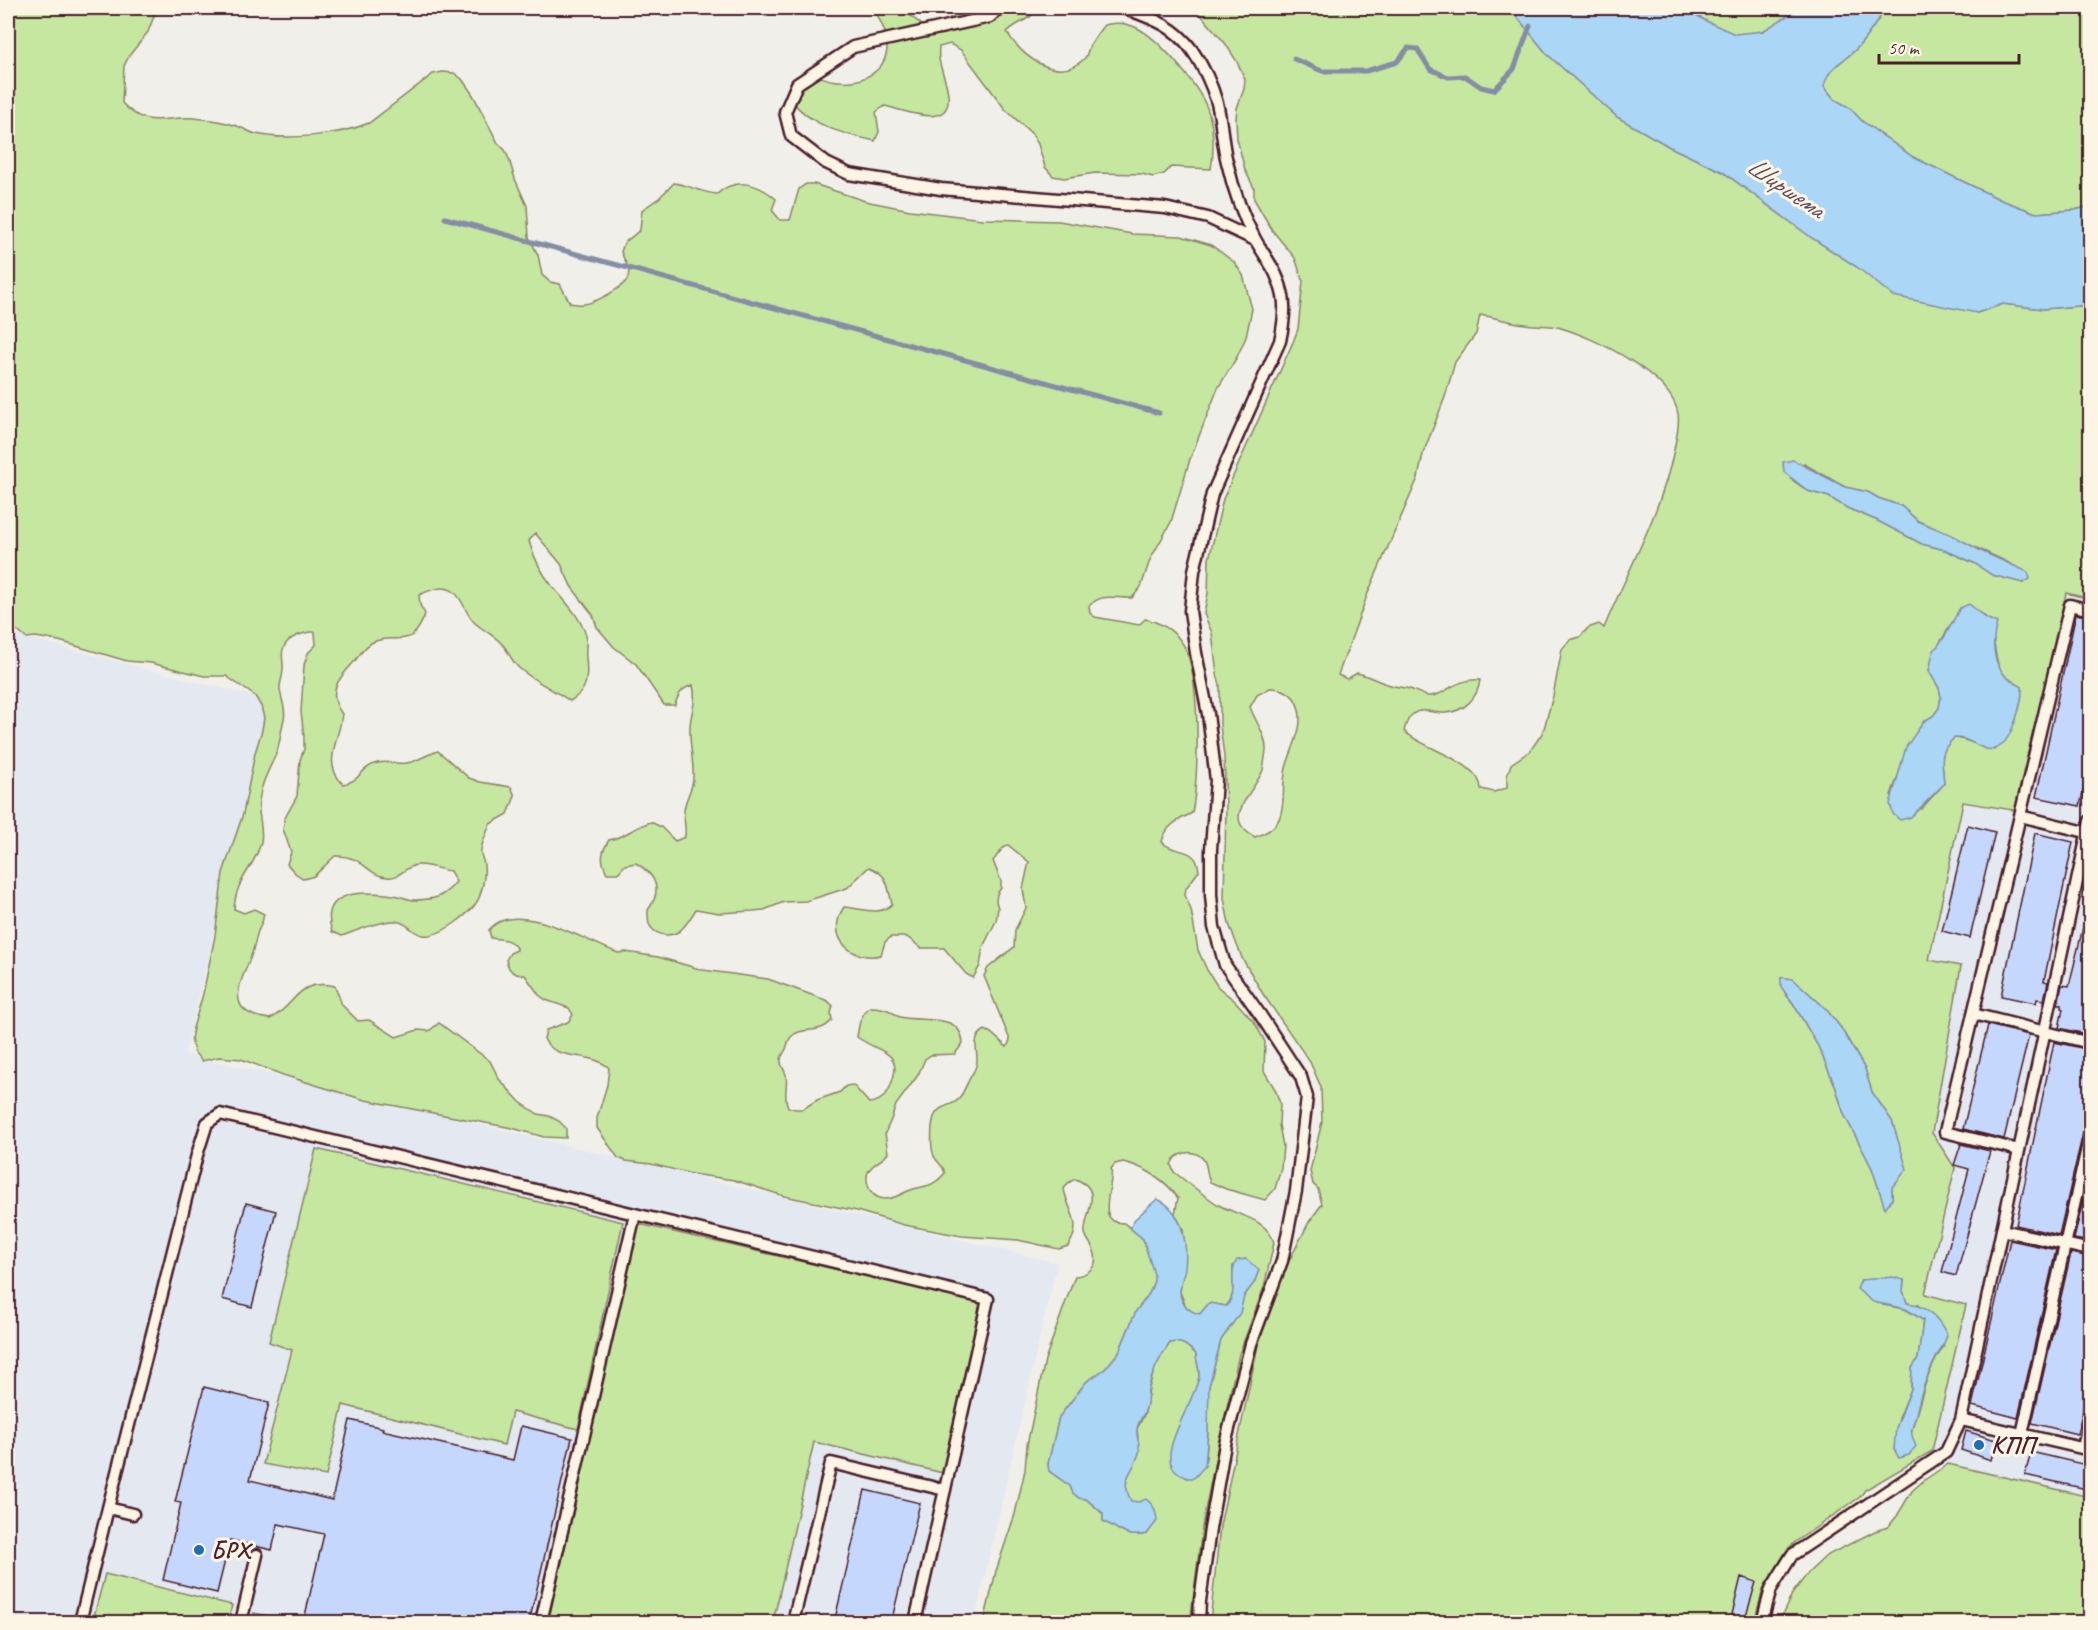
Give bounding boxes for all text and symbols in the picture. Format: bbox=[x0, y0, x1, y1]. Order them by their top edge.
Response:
scale bar bbox=[1879, 27, 2018, 65]
text: 50 m bbox=[1888, 37, 1921, 59]
water label: Ширшема bbox=[1740, 149, 1834, 227]
place label: КПП bbox=[1991, 1430, 2039, 1460]
marker: КПП bbox=[1972, 1438, 1986, 1452]
place label: БРХ bbox=[211, 1535, 253, 1565]
marker: БРХ bbox=[192, 1543, 206, 1557]

